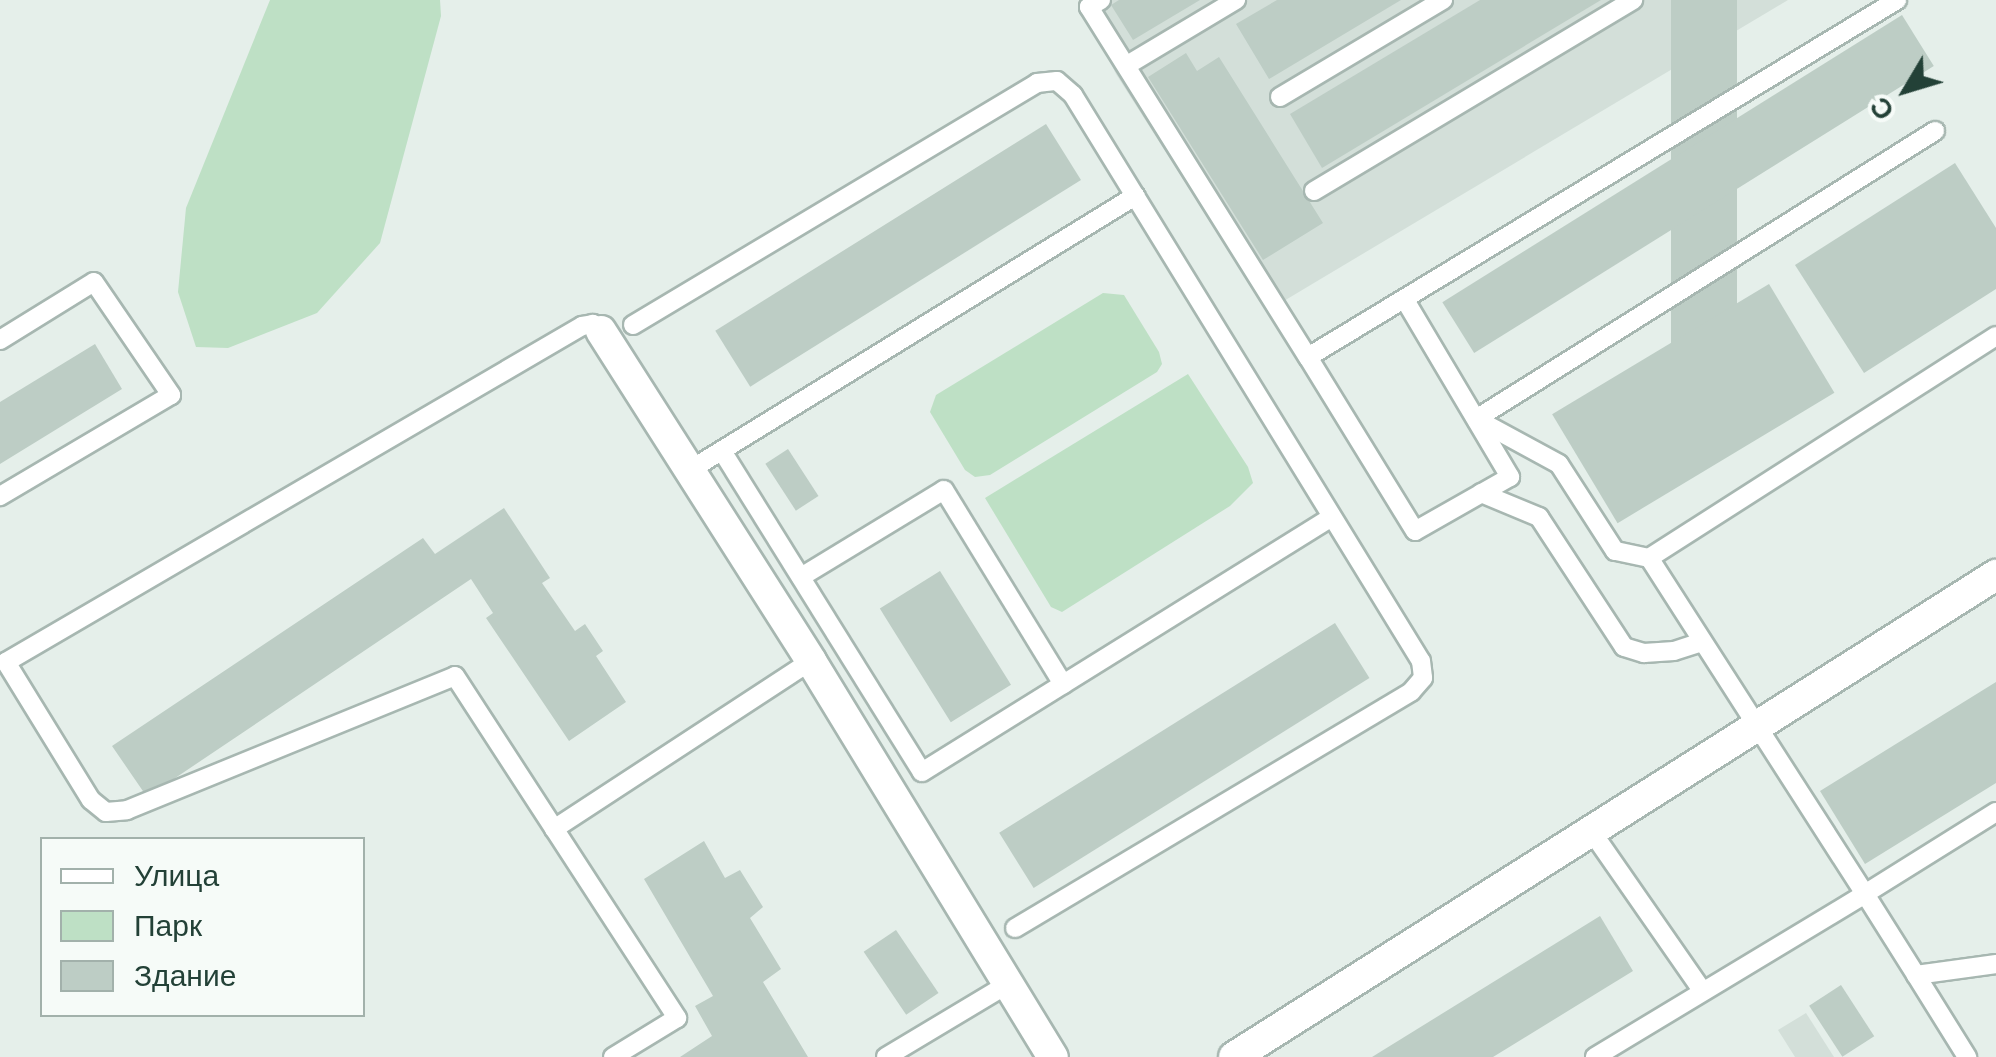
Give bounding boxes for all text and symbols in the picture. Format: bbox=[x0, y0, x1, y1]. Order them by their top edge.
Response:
north arrow bbox=[1856, 40, 1956, 140]
text: С bbox=[1864, 91, 1900, 126]
legend bbox=[40, 837, 365, 1017]
text: Улица bbox=[134, 859, 219, 892]
text: Парк bbox=[134, 909, 202, 942]
text: Здание bbox=[134, 959, 236, 992]

